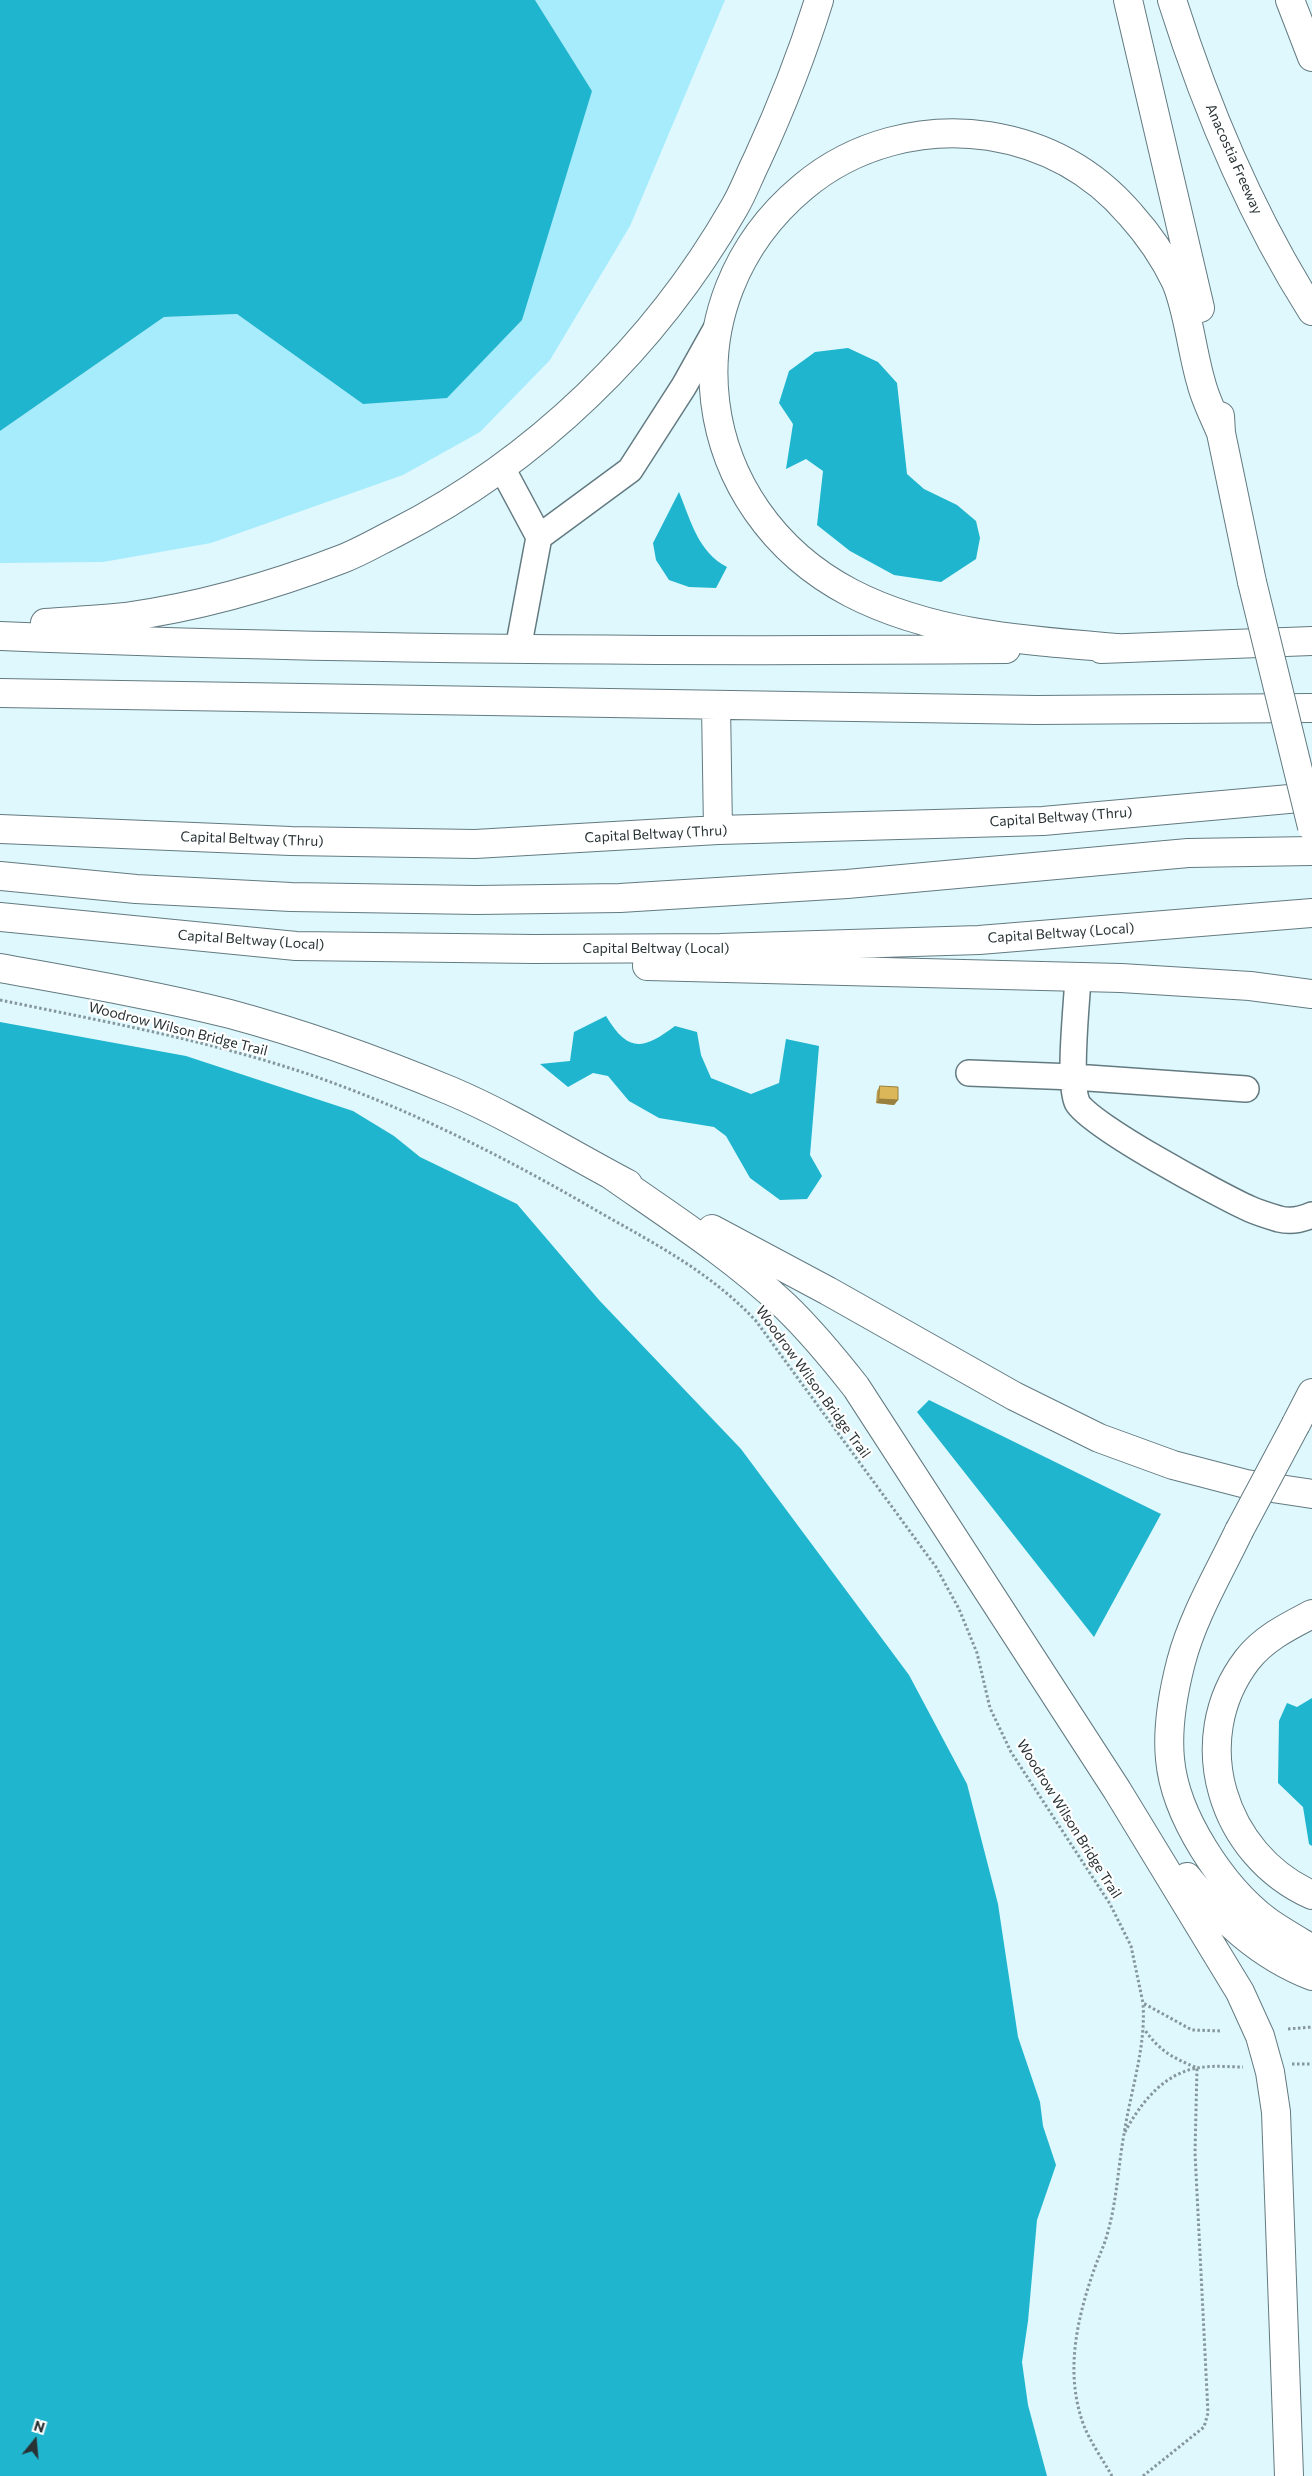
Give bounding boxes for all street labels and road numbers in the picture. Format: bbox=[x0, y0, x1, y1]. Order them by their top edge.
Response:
street label: Anacostia Freeway bbox=[1202, 101, 1266, 217]
street label: Capital Beltway (Thru) bbox=[989, 804, 1133, 830]
street label: Capital Beltway (Thru) bbox=[584, 822, 728, 846]
street label: Capital Beltway (Thru) bbox=[180, 828, 324, 850]
street label: Capital Beltway (Local) bbox=[987, 919, 1135, 947]
street label: Capital Beltway (Local) bbox=[177, 926, 325, 954]
street label: Capital Beltway (Local) bbox=[583, 940, 729, 956]
street label: Woodrow Wilson Bridge Trail bbox=[87, 999, 269, 1059]
street label: Woodrow Wilson Bridge Trail bbox=[752, 1303, 874, 1461]
street label: Woodrow Wilson Bridge Trail bbox=[1013, 1737, 1125, 1901]

